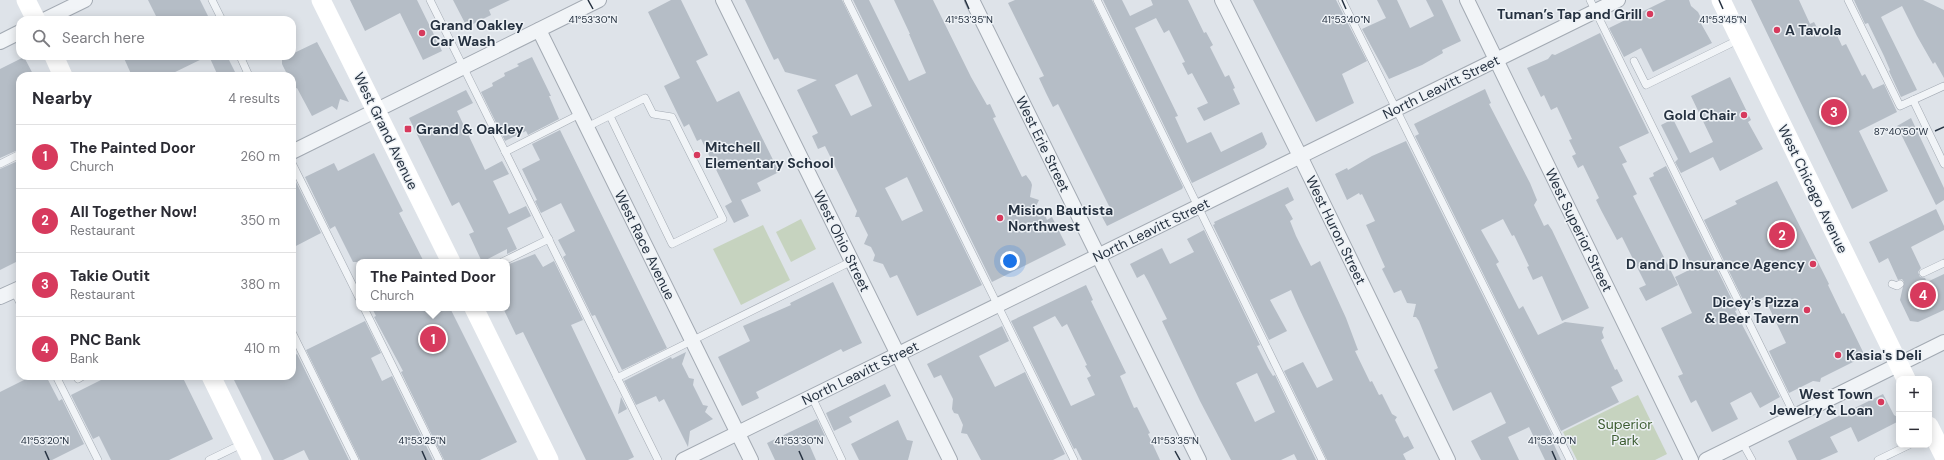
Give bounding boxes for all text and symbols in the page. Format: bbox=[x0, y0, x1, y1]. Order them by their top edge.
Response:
place label: Tuman’s Tap and Grill bbox=[1497, 5, 1642, 23]
marker: Tuman’s Tap and Grill bbox=[1645, 9, 1655, 19]
text: 41°53'30"N bbox=[569, 13, 617, 26]
text: 41°53'35"N bbox=[945, 13, 993, 26]
text: 41°53'40"N bbox=[1322, 13, 1370, 26]
text: 41°53'45"N bbox=[1699, 13, 1747, 26]
search box bbox=[16, 16, 296, 60]
place label: Grand Oakley Car Wash bbox=[430, 16, 524, 50]
place label: A Tavola bbox=[1785, 21, 1841, 39]
marker: A Tavola bbox=[1772, 25, 1782, 35]
icon: search bbox=[30, 27, 52, 49]
text: Search here bbox=[62, 28, 145, 48]
marker: Grand Oakley Car Wash bbox=[417, 28, 427, 38]
street label: North Leavitt Street bbox=[1380, 51, 1502, 123]
street label: West Grand Avenue bbox=[350, 69, 422, 193]
text: Nearby bbox=[32, 87, 92, 109]
text: 4 results bbox=[228, 90, 280, 107]
street label: West Erie Street bbox=[1012, 93, 1074, 195]
pin: 3 bbox=[1821, 97, 1847, 127]
place label: Gold Chair bbox=[1664, 106, 1736, 124]
marker: Gold Chair bbox=[1739, 110, 1749, 120]
place label: Grand & Oakley bbox=[416, 120, 524, 138]
street label: West Chicago Avenue bbox=[1774, 122, 1852, 256]
marker: Grand & Oakley bbox=[403, 124, 413, 134]
text: 87°40'50"W bbox=[1874, 125, 1928, 138]
text: The Painted Door bbox=[70, 138, 195, 158]
place label: Mitchell Elementary School bbox=[705, 138, 834, 172]
text: 1 bbox=[43, 148, 47, 165]
text: 260 m bbox=[240, 148, 280, 165]
marker: Mitchell Elementary School bbox=[692, 150, 702, 160]
text: Church bbox=[70, 158, 114, 175]
street label: West Superior Street bbox=[1541, 165, 1617, 295]
street label: West Huron Street bbox=[1302, 173, 1370, 287]
street label: West Race Avenue bbox=[611, 187, 679, 303]
street label: West Ohio Street bbox=[810, 187, 874, 295]
street label: North Leavitt Street bbox=[1090, 194, 1212, 266]
place label: Mision Bautista Northwest bbox=[1008, 201, 1113, 235]
text: All Together Now! bbox=[70, 202, 197, 222]
text: 2 bbox=[41, 212, 49, 229]
text: 350 m bbox=[240, 212, 280, 229]
marker: Mision Bautista Northwest bbox=[995, 213, 1005, 223]
pin: 2 bbox=[1769, 220, 1795, 250]
text: Restaurant bbox=[70, 222, 135, 239]
your location bbox=[1000, 251, 1020, 271]
place label: D and D Insurance Agency bbox=[1626, 255, 1806, 273]
popup bbox=[356, 259, 510, 311]
marker: D and D Insurance Agency bbox=[1808, 259, 1818, 269]
text: Takie Outit bbox=[70, 266, 150, 286]
text: The Painted Door bbox=[370, 267, 496, 287]
text: 3 bbox=[41, 276, 49, 293]
text: 380 m bbox=[240, 276, 280, 293]
pin: 4 bbox=[1910, 280, 1936, 310]
text: Restaurant bbox=[70, 286, 135, 303]
text: Church bbox=[370, 287, 414, 304]
place label: Dicey's Pizza & Beer Tavern bbox=[1704, 293, 1799, 327]
marker: Dicey's Pizza & Beer Tavern bbox=[1802, 305, 1812, 315]
pin: 1 bbox=[420, 324, 446, 354]
text: PNC Bank bbox=[70, 330, 141, 350]
street label: North Leavitt Street bbox=[799, 337, 921, 409]
text: 4 bbox=[41, 340, 49, 357]
text: 410 m bbox=[244, 340, 280, 357]
place label: Kasia's Deli bbox=[1846, 346, 1922, 364]
text: Bank bbox=[70, 350, 99, 367]
marker: Kasia's Deli bbox=[1833, 350, 1843, 360]
map controls bbox=[1896, 376, 1932, 448]
button: + bbox=[1896, 376, 1932, 412]
place label: West Town Jewelry & Loan bbox=[1769, 385, 1873, 419]
marker: West Town Jewelry & Loan bbox=[1876, 397, 1886, 407]
button: − bbox=[1896, 412, 1932, 448]
park label: Superior Park bbox=[1598, 415, 1652, 449]
text: 41°53'20"N bbox=[21, 434, 69, 447]
text: 41°53'25"N bbox=[398, 434, 446, 447]
text: 41°53'30"N bbox=[775, 434, 823, 447]
text: 41°53'35"N bbox=[1151, 434, 1199, 447]
text: 41°53'40"N bbox=[1528, 434, 1576, 447]

